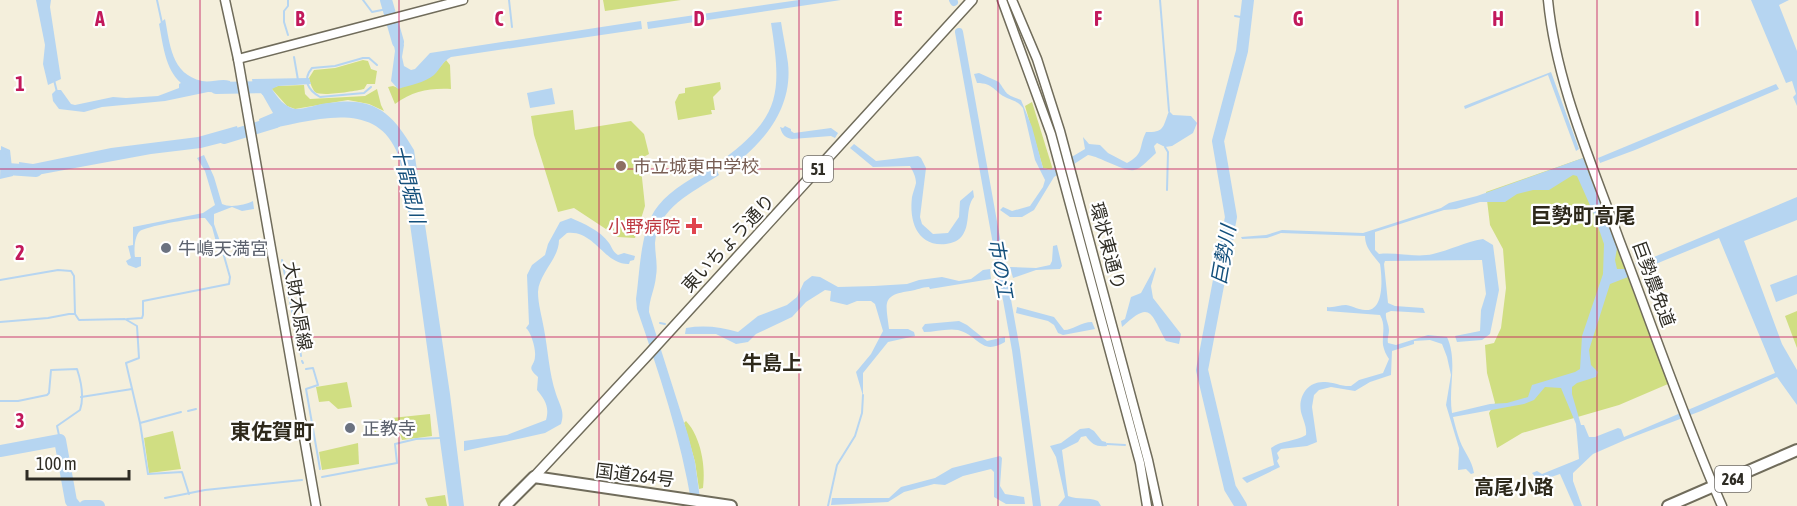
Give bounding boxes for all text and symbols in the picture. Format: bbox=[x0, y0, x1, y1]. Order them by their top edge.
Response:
text: A bbox=[94, 7, 105, 30]
text: B bbox=[295, 7, 305, 30]
text: C bbox=[495, 7, 504, 30]
text: D bbox=[693, 7, 705, 30]
text: E bbox=[894, 7, 903, 30]
text: F bbox=[1094, 7, 1102, 30]
text: G bbox=[1293, 7, 1304, 30]
text: H bbox=[1492, 7, 1504, 30]
text: I bbox=[1694, 7, 1700, 30]
text: 1 bbox=[15, 72, 25, 95]
water label: 十間堀川 bbox=[388, 142, 430, 228]
place label: 市立城東中学校 bbox=[633, 156, 759, 177]
road number: 51 bbox=[803, 156, 833, 182]
marker: 市立城東中学校 bbox=[614, 159, 628, 173]
street label: 東いちょう通り bbox=[677, 190, 779, 296]
street label: 環状東通り bbox=[1086, 200, 1130, 292]
district label: 巨勢町高尾 bbox=[1531, 203, 1636, 227]
place label: 小野病院 bbox=[608, 216, 680, 237]
marker: 小野病院 bbox=[685, 217, 703, 235]
water label: 巨勢川 bbox=[1206, 221, 1240, 287]
water label: 市の江 bbox=[984, 236, 1018, 302]
place label: 牛嶋天満宮 bbox=[178, 238, 268, 259]
street label: 巨勢農免道 bbox=[1629, 238, 1679, 330]
text: 2 bbox=[15, 241, 25, 264]
marker: 牛嶋天満宮 bbox=[159, 241, 173, 255]
street label: 大財木原線 bbox=[280, 260, 316, 352]
district label: 牛島上 bbox=[742, 351, 802, 374]
text: 3 bbox=[15, 409, 25, 432]
place label: 正教寺 bbox=[362, 418, 416, 439]
district label: 東佐賀町 bbox=[230, 419, 314, 443]
marker: 正教寺 bbox=[343, 421, 357, 435]
scale bar bbox=[27, 443, 129, 481]
text: 100 m bbox=[36, 453, 77, 474]
street label: 国道264号 bbox=[594, 460, 676, 490]
road number: 264 bbox=[1715, 466, 1751, 492]
district label: 高尾小路 bbox=[1474, 475, 1554, 498]

